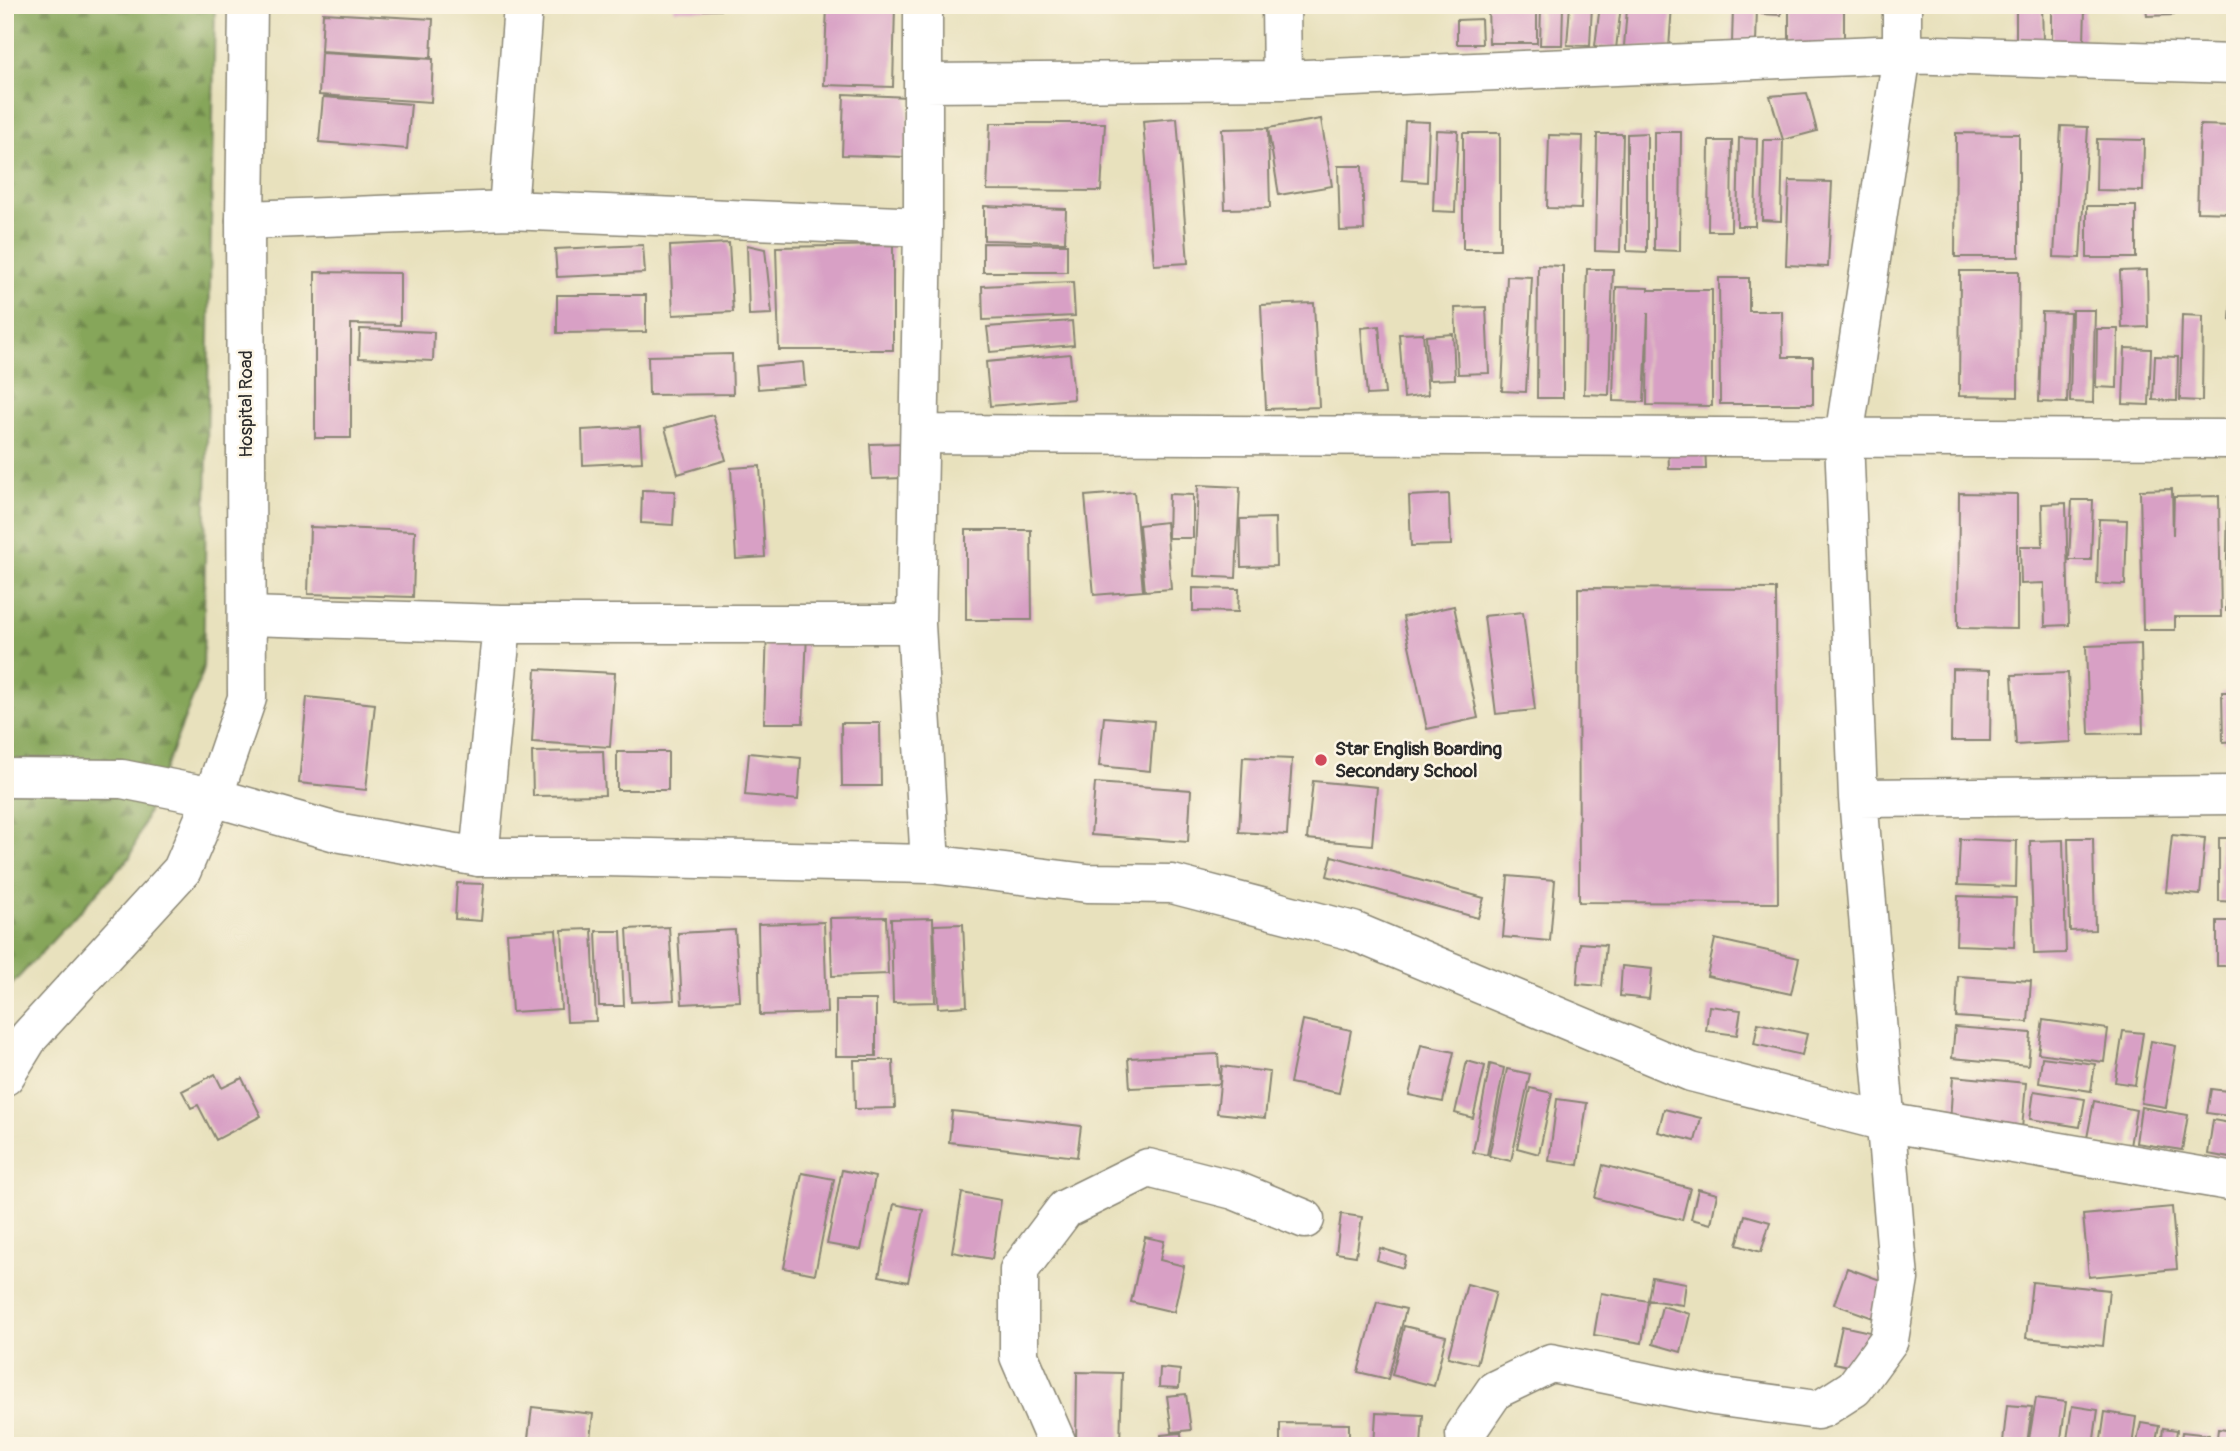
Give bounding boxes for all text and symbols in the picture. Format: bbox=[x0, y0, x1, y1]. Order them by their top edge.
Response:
street label: Hospital Road bbox=[234, 350, 258, 458]
place label: Star English Boarding Secondary School bbox=[1335, 737, 1503, 783]
marker: Star English Boarding Secondary School bbox=[1313, 752, 1329, 768]

